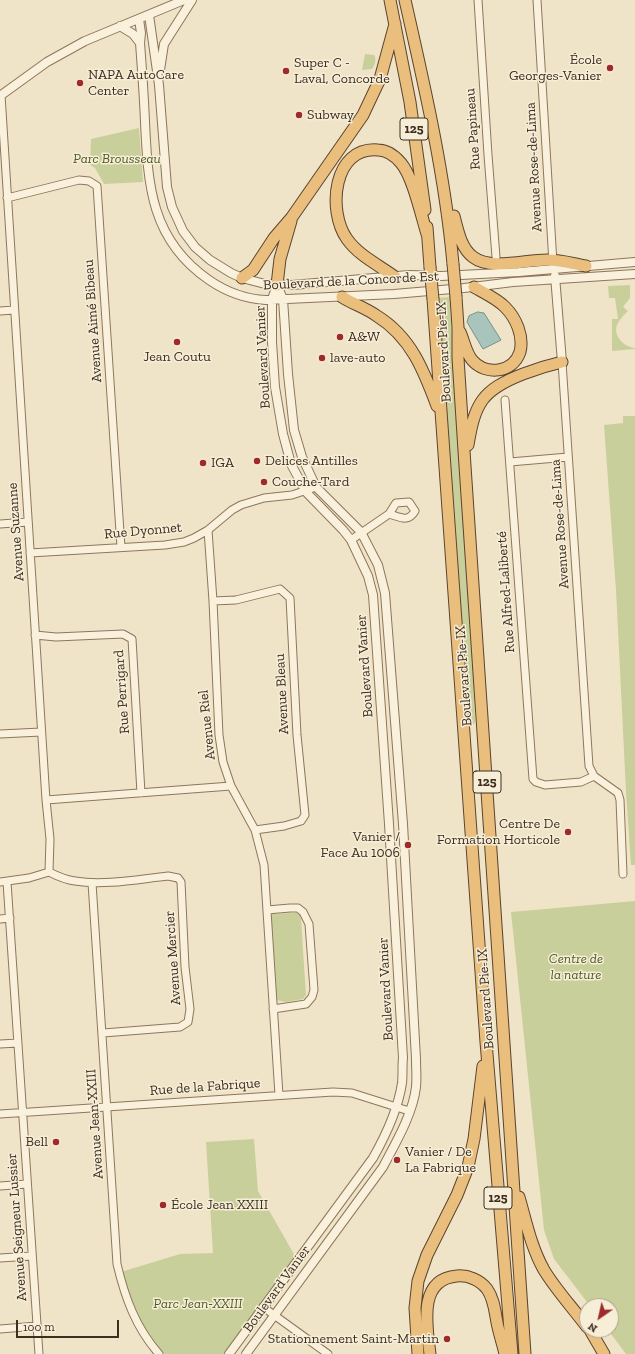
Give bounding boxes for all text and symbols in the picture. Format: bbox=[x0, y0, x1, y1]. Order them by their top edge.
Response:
place label: École Georges-Vanier bbox=[509, 52, 602, 84]
place label: Super C - Laval, Concorde bbox=[294, 55, 390, 88]
marker: École Georges-Vanier bbox=[605, 63, 615, 73]
marker: Super C - Laval, Concorde bbox=[281, 66, 291, 76]
place label: NAPA AutoCare Center bbox=[88, 67, 184, 100]
marker: NAPA AutoCare Center bbox=[75, 78, 85, 88]
street label: Rue Papineau bbox=[462, 88, 484, 170]
street label: Avenue Rose-de-Lima bbox=[522, 102, 546, 232]
place label: Subway bbox=[307, 107, 354, 123]
marker: Subway bbox=[294, 110, 304, 120]
road number: 125 bbox=[400, 118, 428, 140]
park label: Parc Brousseau bbox=[73, 151, 161, 167]
street label: Avenue Aimé Bibeau bbox=[80, 259, 106, 383]
street label: Boulevard de la Concorde Est bbox=[263, 268, 439, 294]
street label: Boulevard Pie-IX bbox=[433, 301, 455, 403]
street label: Boulevard Vanier bbox=[252, 305, 274, 409]
place label: A&W bbox=[348, 329, 380, 345]
marker: A&W bbox=[335, 332, 345, 342]
marker: Jean Coutu bbox=[172, 337, 182, 347]
place label: Jean Coutu bbox=[143, 349, 211, 365]
place label: lave-auto bbox=[330, 350, 386, 366]
marker: lave-auto bbox=[317, 353, 327, 363]
place label: Delices Antilles bbox=[265, 453, 358, 469]
place label: IGA bbox=[211, 455, 234, 471]
marker: Delices Antilles bbox=[252, 456, 262, 466]
marker: IGA bbox=[198, 458, 208, 468]
street label: Avenue Rose-de-Lima bbox=[547, 459, 573, 589]
place label: Couche-Tard bbox=[272, 474, 349, 490]
marker: Couche-Tard bbox=[259, 477, 269, 487]
street label: Avenue Suzanne bbox=[4, 482, 28, 582]
street label: Rue Dyonnet bbox=[103, 519, 183, 543]
street label: Rue Alfred-Laliberté bbox=[493, 531, 519, 653]
street label: Boulevard Vanier bbox=[353, 614, 377, 718]
street label: Boulevard Pie-IX bbox=[452, 625, 476, 727]
street label: Rue Perrigard bbox=[111, 649, 133, 735]
street label: Avenue Bleau bbox=[271, 653, 293, 735]
street label: Avenue Riel bbox=[195, 689, 219, 761]
road number: 125 bbox=[473, 771, 501, 793]
place label: Centre De Formation Horticole bbox=[437, 816, 560, 848]
marker: Centre De Formation Horticole bbox=[563, 827, 573, 837]
place label: Vanier / Face Au 1006 bbox=[321, 829, 400, 862]
marker: Vanier / Face Au 1006 bbox=[403, 840, 413, 850]
street label: Avenue Mercier bbox=[161, 910, 185, 1006]
street label: Boulevard Vanier bbox=[375, 937, 397, 1041]
street label: Boulevard Pie-IX bbox=[474, 948, 498, 1050]
park label: Centre de la nature bbox=[549, 951, 603, 984]
street label: Avenue Jean-XXIII bbox=[83, 1068, 107, 1180]
street label: Rue de la Fabrique bbox=[149, 1075, 261, 1099]
place label: Bell bbox=[26, 1134, 48, 1150]
marker: Bell bbox=[51, 1137, 61, 1147]
place label: Vanier / De La Fabrique bbox=[405, 1144, 476, 1176]
street label: Avenue Seigneur Lussier bbox=[3, 1152, 31, 1302]
marker: Vanier / De La Fabrique bbox=[392, 1155, 402, 1165]
road number: 125 bbox=[484, 1187, 512, 1209]
place label: École Jean XXIII bbox=[171, 1197, 268, 1213]
marker: École Jean XXIII bbox=[158, 1200, 168, 1210]
street label: Boulevard Vanier bbox=[240, 1242, 314, 1336]
park label: Parc Jean-XXIII bbox=[153, 1296, 243, 1312]
north arrow bbox=[579, 1298, 619, 1338]
scale bar bbox=[18, 1312, 121, 1338]
text: 100 m bbox=[23, 1320, 55, 1334]
text: N bbox=[585, 1320, 600, 1335]
place label: Stationnement Saint-Martin bbox=[268, 1331, 439, 1347]
marker: Stationnement Saint-Martin bbox=[442, 1334, 452, 1344]

